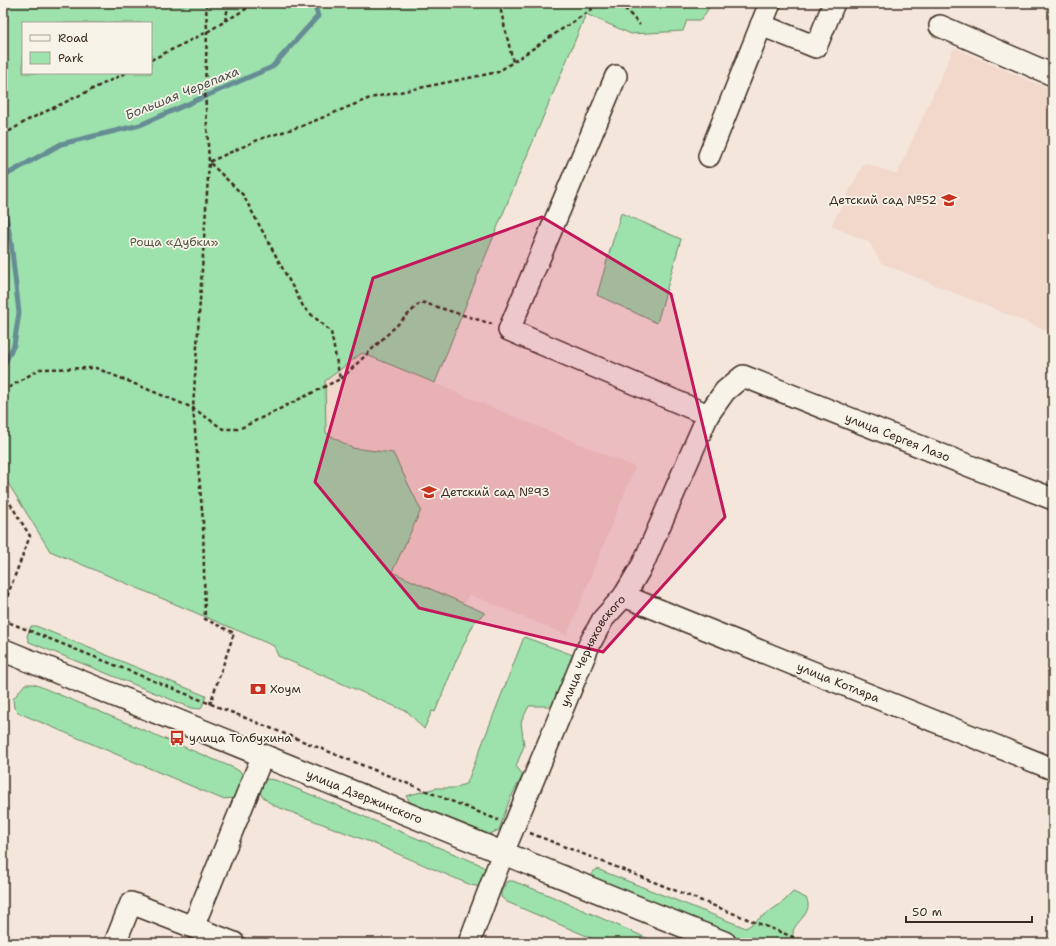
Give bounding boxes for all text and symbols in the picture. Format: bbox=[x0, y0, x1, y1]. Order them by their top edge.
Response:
legend bbox=[22, 22, 152, 74]
text: Road bbox=[58, 30, 89, 46]
text: Park bbox=[58, 50, 84, 66]
water label: Большая Черепаха bbox=[122, 62, 242, 124]
school or university icon: Детский сад №52 bbox=[940, 191, 958, 209]
place label: Детский сад №52 bbox=[829, 192, 937, 208]
park label: Роща «Дубки» bbox=[130, 234, 219, 250]
street label: улица Сергея Лазо bbox=[843, 409, 953, 465]
school or university icon: Детский сад №93 bbox=[420, 483, 438, 501]
place label: Детский сад №93 bbox=[441, 484, 550, 500]
street label: улица Черняховского bbox=[556, 591, 629, 709]
street label: улица Котляра bbox=[795, 659, 882, 706]
bank icon: Хоум bbox=[249, 680, 267, 698]
place label: Хоум bbox=[270, 681, 301, 697]
bus stop icon: улица Толбухина bbox=[168, 729, 186, 747]
place label: улица Толбухина bbox=[189, 730, 292, 746]
street label: улица Дзержинского bbox=[304, 766, 425, 827]
scale bar bbox=[906, 898, 1032, 924]
text: 50 m bbox=[912, 904, 942, 920]

